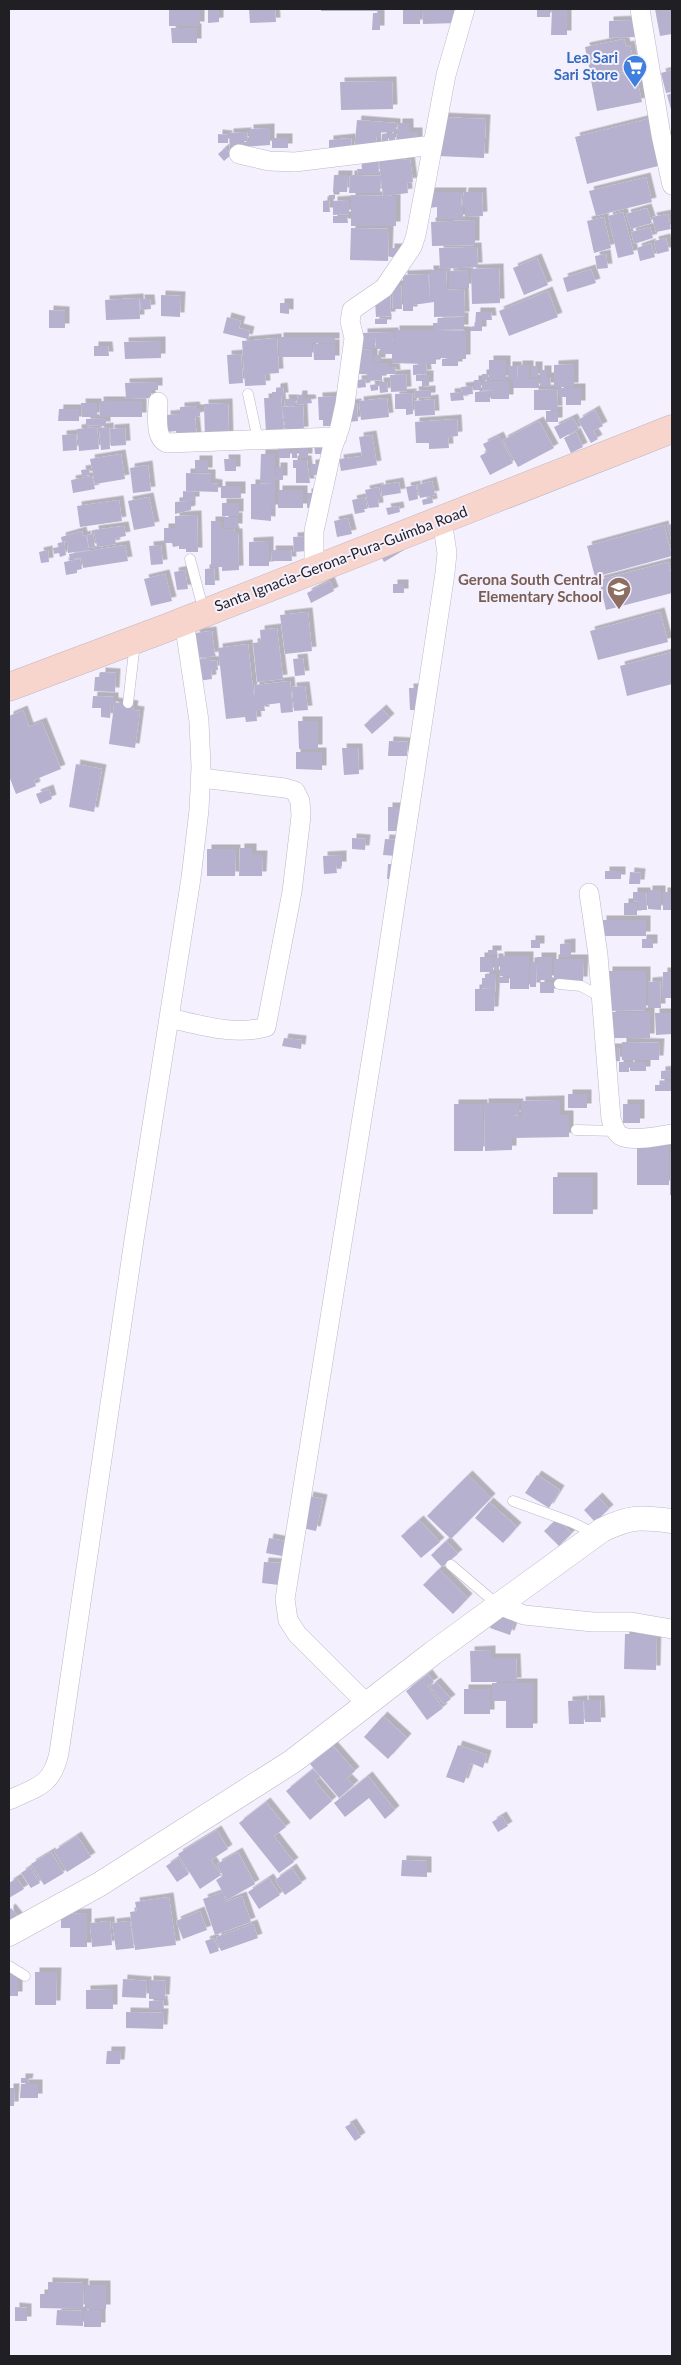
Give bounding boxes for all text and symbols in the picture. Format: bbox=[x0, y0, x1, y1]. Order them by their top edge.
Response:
place label: Lea Sari Sari Store bbox=[554, 48, 618, 83]
supermarket icon: Lea Sari Sari Store bbox=[622, 54, 648, 88]
street label: Santa Ignacia-Gerona-Pura-Guimba Road bbox=[212, 501, 470, 615]
place label: Gerona South Central Elementary School bbox=[458, 570, 602, 605]
school or university icon: Gerona South Central Elementary School bbox=[606, 576, 632, 610]

